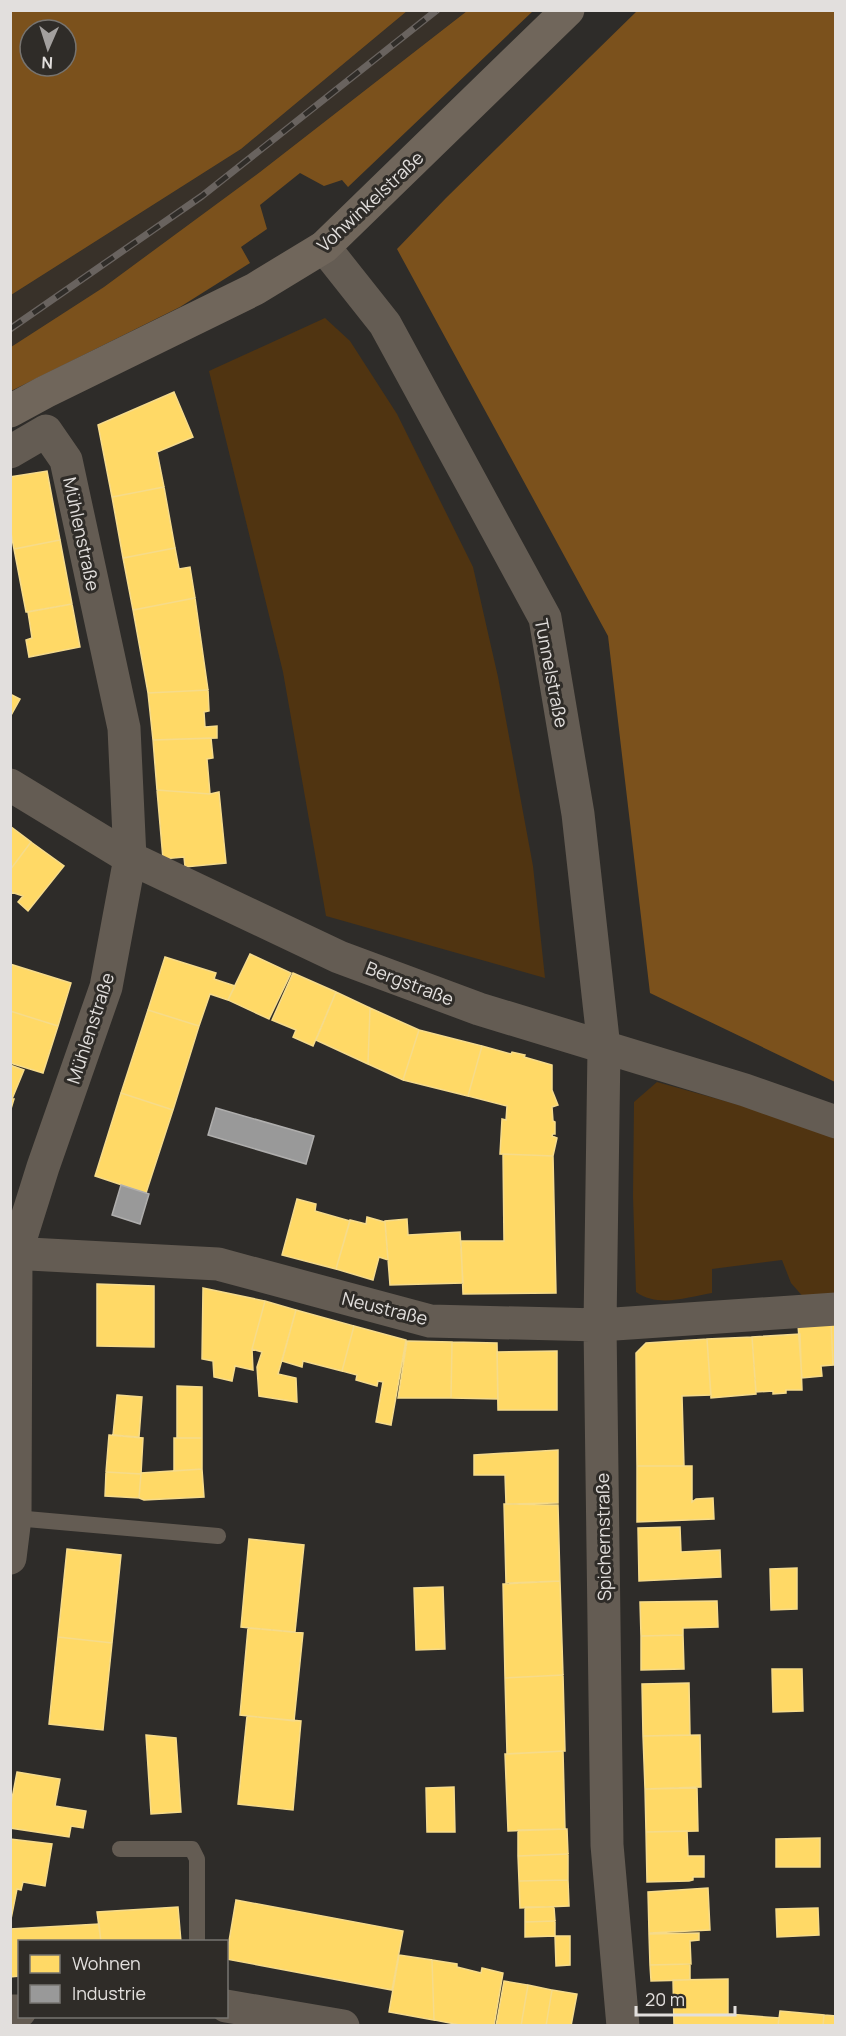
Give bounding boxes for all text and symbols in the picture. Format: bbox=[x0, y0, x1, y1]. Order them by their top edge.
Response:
north arrow bbox=[18, 18, 78, 78]
text: N bbox=[41, 52, 54, 74]
street label: Vohwinkelstraße bbox=[312, 145, 428, 257]
street label: Mühlenstraße bbox=[58, 475, 106, 593]
street label: Tunnelstraße bbox=[530, 616, 574, 730]
street label: Bergstraße bbox=[363, 955, 457, 1011]
street label: Mühlenstraße bbox=[61, 969, 119, 1087]
street label: Neustraße bbox=[340, 1286, 430, 1330]
street label: Spichernstraße bbox=[590, 1473, 616, 1601]
legend bbox=[18, 1940, 228, 2018]
text: Wohnen bbox=[72, 1951, 141, 1975]
scale bar bbox=[636, 1979, 735, 2017]
text: Industrie bbox=[72, 1981, 146, 2005]
text: 20 m bbox=[645, 1987, 685, 2011]

